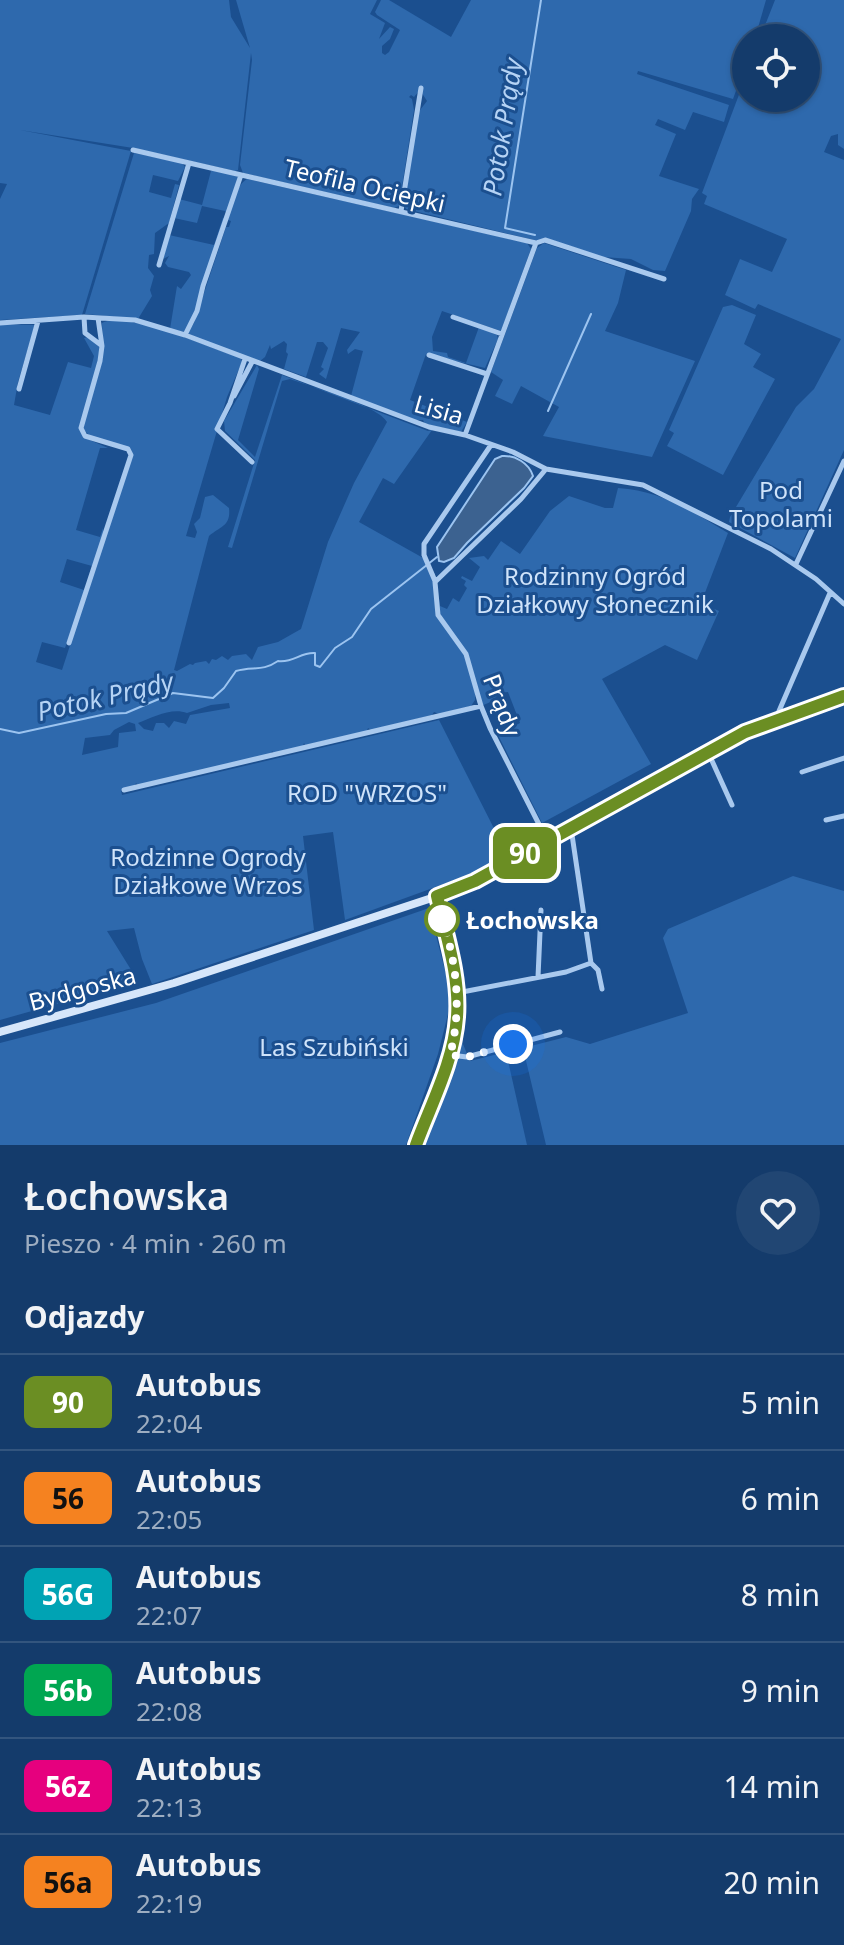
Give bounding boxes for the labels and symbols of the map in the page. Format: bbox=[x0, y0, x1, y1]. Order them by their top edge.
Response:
water label: Potok Prądy bbox=[473, 54, 531, 198]
street label: Teofila Ociepki bbox=[281, 150, 449, 220]
street label: Lisia bbox=[410, 386, 468, 432]
park label: Pod Topolami bbox=[729, 473, 833, 534]
park label: Rodzinny Ogród Działkowy Słonecznik bbox=[476, 559, 714, 620]
water label: Potok Prądy bbox=[33, 662, 178, 729]
street label: Prądy bbox=[476, 669, 530, 742]
park label: ROD "WRZOS" bbox=[287, 776, 447, 809]
line badge: 90 bbox=[489, 827, 561, 879]
park label: Rodzinne Ogrody Działkowe Wrzos bbox=[110, 840, 307, 901]
marker: Łochowska bbox=[425, 902, 459, 936]
place label: Łochowska bbox=[466, 903, 599, 936]
street label: Bydgoska bbox=[25, 958, 139, 1018]
your location bbox=[493, 1024, 533, 1064]
park label: Las Szubiński bbox=[259, 1030, 409, 1063]

